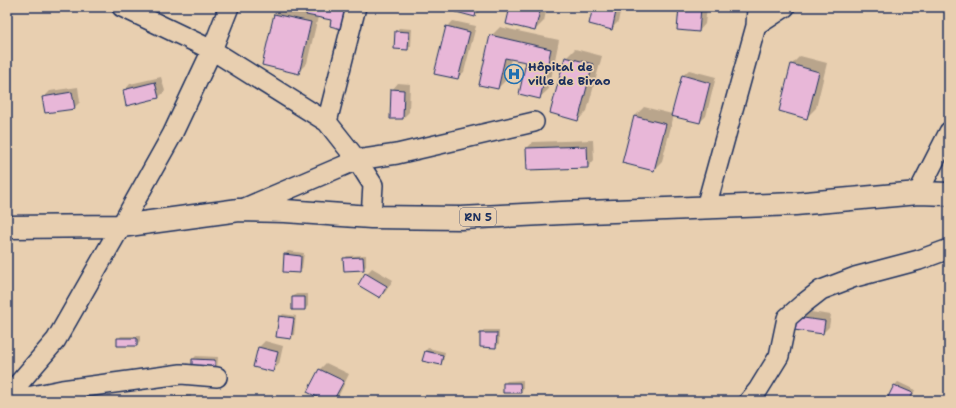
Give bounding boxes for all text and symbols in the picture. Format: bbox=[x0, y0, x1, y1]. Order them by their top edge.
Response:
place label: Hôpital de ville de Birao bbox=[528, 59, 611, 89]
hospital icon: Hôpital de ville de Birao bbox=[503, 63, 525, 85]
road number: RN 5 bbox=[460, 208, 496, 226]

